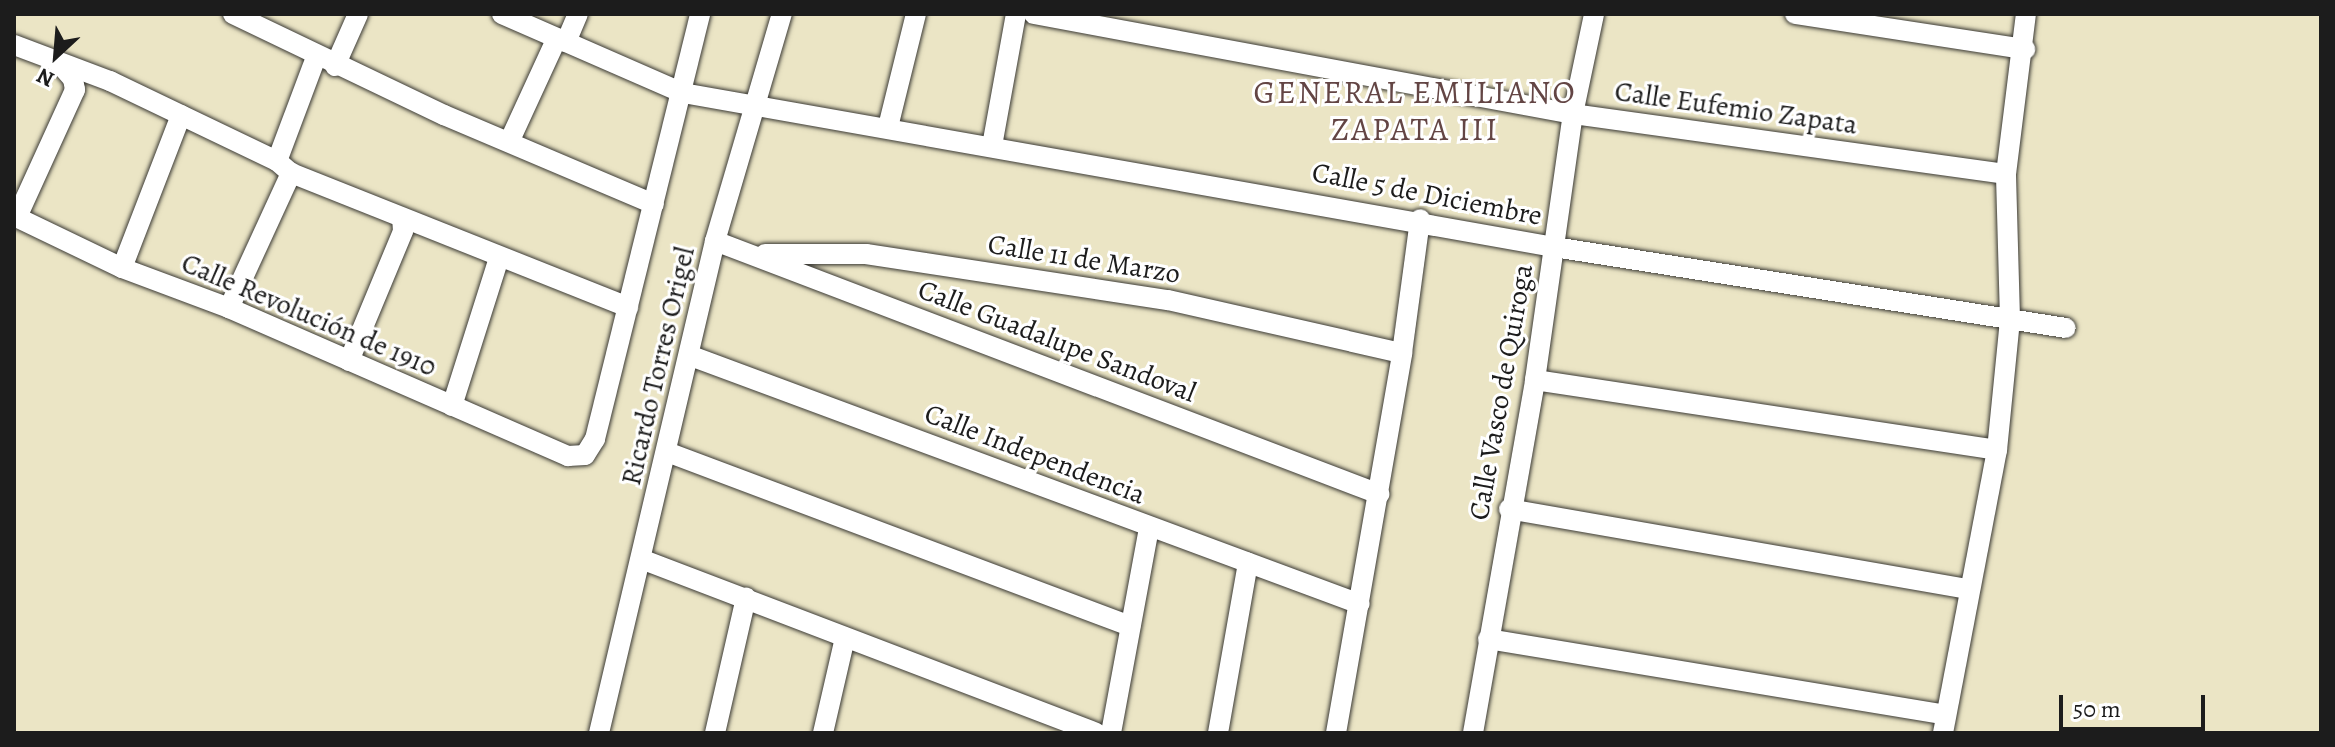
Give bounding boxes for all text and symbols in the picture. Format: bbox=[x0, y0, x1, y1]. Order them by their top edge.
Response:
north arrow bbox=[16, 16, 96, 96]
text: N bbox=[32, 61, 59, 95]
district label: GENERAL EMILIANO ZAPATA III bbox=[1253, 74, 1577, 149]
street label: Calle Eufemio Zapata bbox=[1613, 74, 1859, 142]
street label: Calle 5 de Diciembre bbox=[1309, 155, 1545, 233]
street label: Calle 11 de Marzo bbox=[985, 227, 1183, 291]
street label: Ricardo Torres Origel bbox=[614, 243, 702, 489]
street label: Calle Revolución de 1910 bbox=[177, 246, 441, 384]
street label: Calle Vasco de Quiroga bbox=[1462, 261, 1540, 523]
street label: Calle Guadalupe Sandoval bbox=[913, 273, 1201, 409]
street label: Calle Independencia bbox=[920, 396, 1150, 512]
scale bar bbox=[2063, 679, 2209, 729]
text: 50 m bbox=[2073, 693, 2121, 725]

